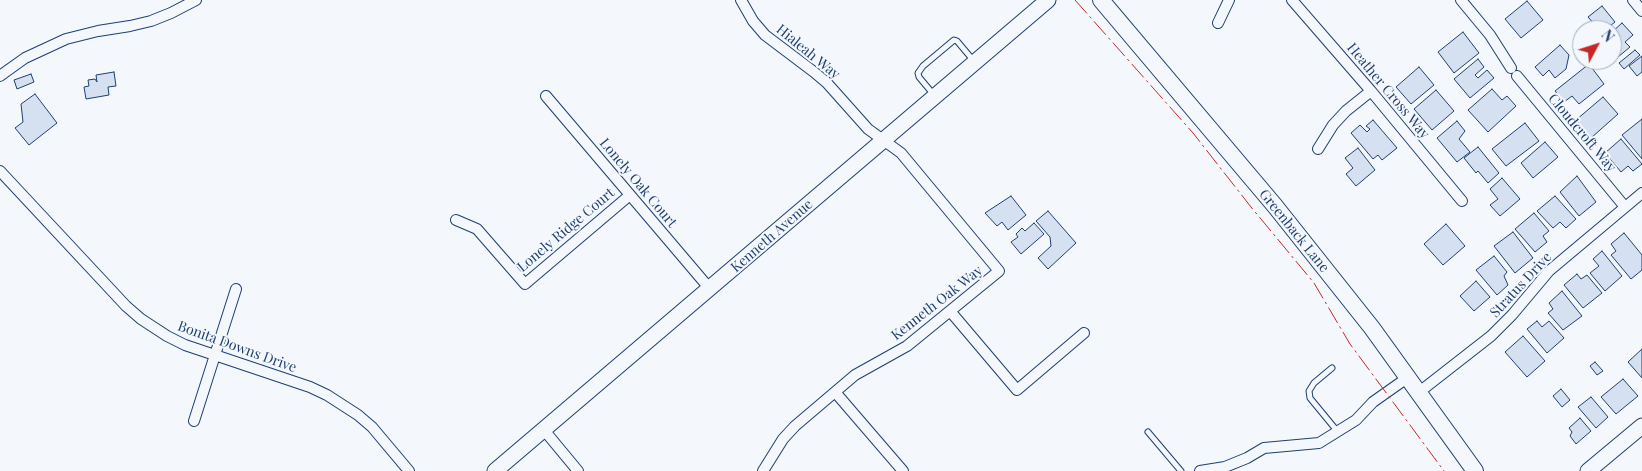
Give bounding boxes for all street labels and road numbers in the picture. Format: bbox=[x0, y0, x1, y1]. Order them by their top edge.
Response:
street label: Hialeah Way bbox=[773, 21, 843, 83]
street label: Heather Cross Way bbox=[1343, 40, 1433, 142]
street label: Cloudcroft Way bbox=[1544, 90, 1620, 176]
street label: Lonely Oak Court bbox=[596, 135, 680, 231]
street label: Lonely Ridge Court bbox=[514, 184, 618, 276]
street label: Greenback Lane bbox=[1255, 186, 1333, 276]
street label: Kenneth Avenue bbox=[728, 196, 816, 276]
street label: Stratus Drive bbox=[1487, 249, 1555, 321]
street label: Kenneth Oak Way bbox=[888, 262, 986, 344]
street label: Bonita Downs Drive bbox=[175, 318, 299, 376]

